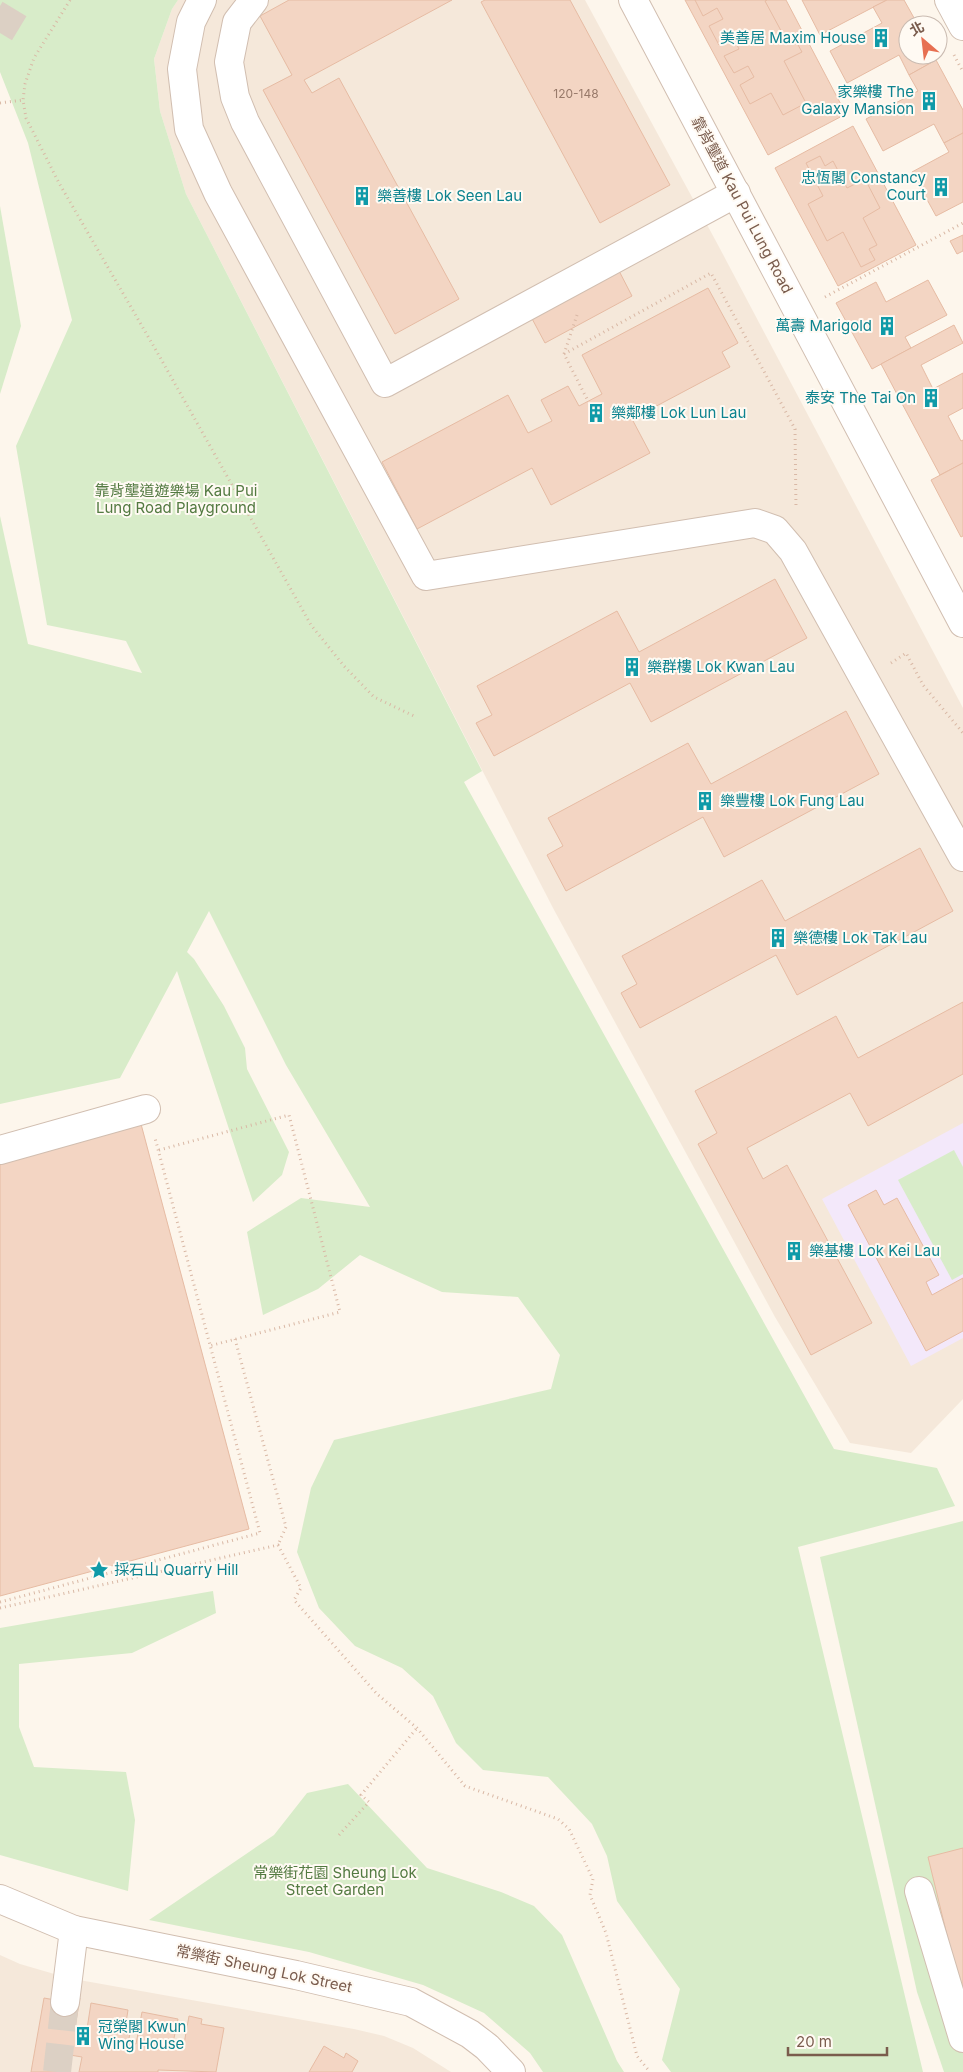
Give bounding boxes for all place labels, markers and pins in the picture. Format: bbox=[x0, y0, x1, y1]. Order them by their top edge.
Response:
building icon: 美善居 Maxim House bbox=[870, 27, 892, 49]
place label: 美善居 Maxim House bbox=[720, 28, 866, 47]
place label: 家樂樓 The Galaxy Mansion bbox=[801, 82, 914, 118]
building icon: 家樂樓 The Galaxy Mansion bbox=[918, 90, 940, 112]
place label: 忠恆閣 Constancy Court bbox=[801, 168, 927, 204]
building icon: 忠恆閣 Constancy Court bbox=[930, 176, 952, 198]
building icon: 樂善樓 Lok Seen Lau bbox=[351, 185, 373, 207]
place label: 樂善樓 Lok Seen Lau bbox=[377, 186, 522, 205]
building icon: 萬壽 Marigold bbox=[876, 315, 898, 337]
place label: 萬壽 Marigold bbox=[775, 316, 872, 335]
building icon: 泰安 The Tai On bbox=[920, 387, 942, 409]
place label: 泰安 The Tai On bbox=[805, 388, 916, 407]
building icon: 樂鄰樓 Lok Lun Lau bbox=[585, 402, 607, 424]
place label: 樂鄰樓 Lok Lun Lau bbox=[611, 403, 746, 422]
building icon: 樂群樓 Lok Kwan Lau bbox=[621, 656, 643, 678]
place label: 樂群樓 Lok Kwan Lau bbox=[647, 657, 795, 676]
building icon: 樂豐樓 Lok Fung Lau bbox=[694, 790, 716, 812]
place label: 樂豐樓 Lok Fung Lau bbox=[720, 791, 864, 810]
building icon: 樂德樓 Lok Tak Lau bbox=[767, 927, 789, 949]
place label: 樂德樓 Lok Tak Lau bbox=[793, 928, 927, 947]
building icon: 樂基樓 Lok Kei Lau bbox=[783, 1240, 805, 1262]
place label: 樂基樓 Lok Kei Lau bbox=[809, 1241, 940, 1260]
place icon: 採石山 Quarry Hill bbox=[88, 1559, 110, 1581]
place label: 採石山 Quarry Hill bbox=[114, 1560, 238, 1579]
place label: 冠榮閣 Kwun Wing House bbox=[98, 2017, 186, 2053]
building icon: 冠榮閣 Kwun Wing House bbox=[72, 2025, 94, 2047]

